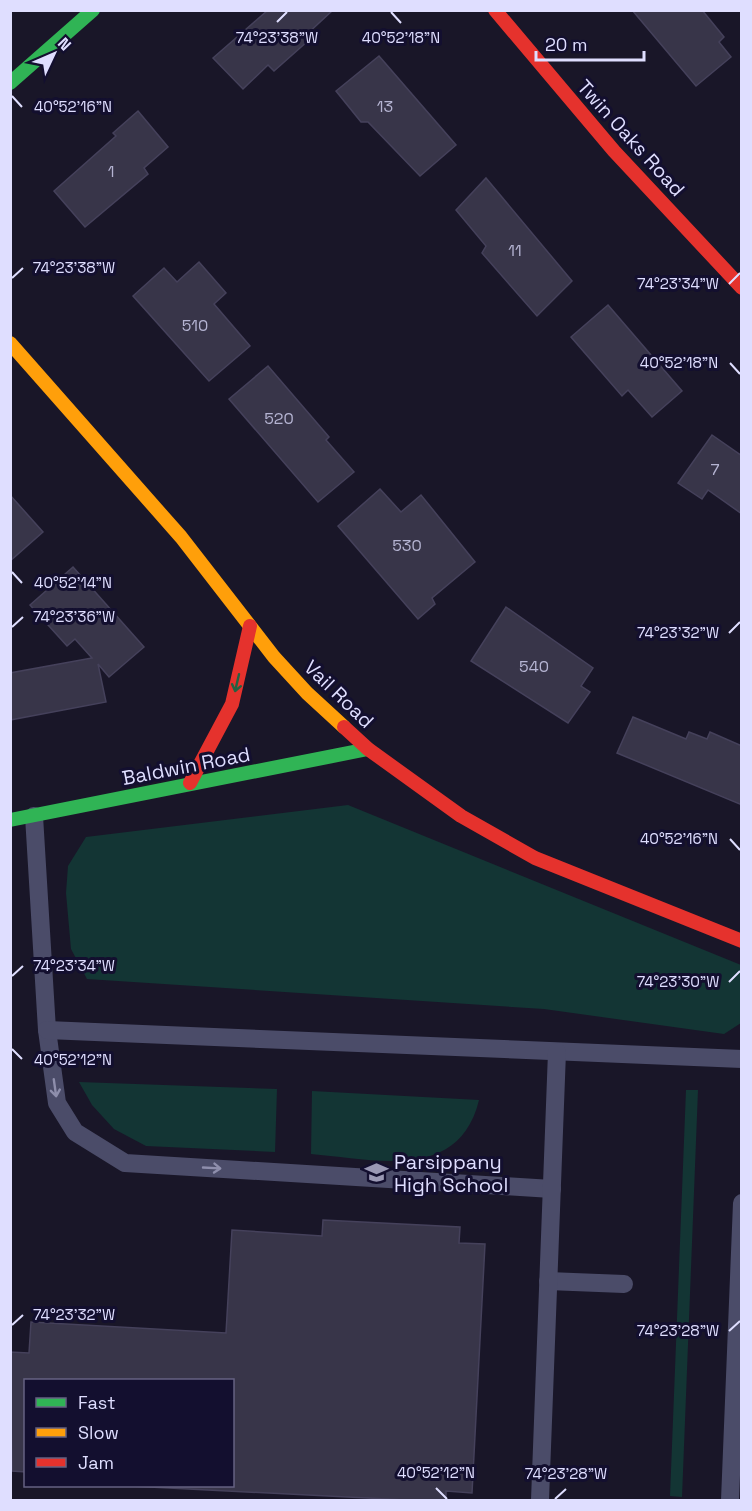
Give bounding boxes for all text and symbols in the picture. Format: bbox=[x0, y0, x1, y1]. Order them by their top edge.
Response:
north arrow bbox=[24, 24, 84, 84]
scale bar bbox=[536, 24, 644, 62]
text: 74°23'38"W bbox=[236, 28, 318, 47]
text: 40°52'18"N bbox=[362, 28, 440, 47]
text: N bbox=[53, 33, 76, 55]
text: 20 m bbox=[545, 33, 588, 56]
street label: Twin Oaks Road bbox=[572, 74, 690, 202]
house number: 13 bbox=[377, 96, 393, 117]
text: 40°52'16"N bbox=[34, 97, 112, 116]
house number: 1 bbox=[108, 161, 114, 182]
house number: 11 bbox=[508, 240, 522, 261]
text: 74°23'38"W bbox=[33, 258, 115, 277]
text: 74°23'34"W bbox=[637, 274, 719, 293]
house number: 510 bbox=[182, 315, 208, 336]
text: 40°52'18"N bbox=[640, 353, 718, 372]
house number: 520 bbox=[264, 408, 294, 429]
house number: 7 bbox=[710, 459, 720, 480]
house number: 530 bbox=[392, 535, 422, 556]
text: 40°52'14"N bbox=[34, 573, 112, 592]
text: 74°23'36"W bbox=[33, 607, 115, 626]
text: 74°23'32"W bbox=[637, 623, 719, 642]
street label: Vail Road bbox=[299, 654, 379, 734]
house number: 540 bbox=[519, 656, 549, 677]
one-way arrow bbox=[231, 673, 243, 692]
street label: Baldwin Road bbox=[120, 741, 252, 791]
text: 40°52'16"N bbox=[640, 829, 718, 848]
text: 74°23'34"W bbox=[33, 956, 115, 975]
text: 74°23'30"W bbox=[637, 972, 719, 991]
text: 40°52'12"N bbox=[34, 1050, 112, 1069]
one-way arrow bbox=[50, 1078, 61, 1098]
place label: Parsippany High School bbox=[394, 1149, 508, 1198]
school or university icon: Parsippany High School bbox=[363, 1160, 389, 1186]
one-way arrow bbox=[202, 1162, 222, 1173]
text: 74°23'32"W bbox=[33, 1305, 115, 1324]
text: 74°23'28"W bbox=[637, 1321, 719, 1340]
legend bbox=[24, 1379, 234, 1487]
text: Fast bbox=[78, 1391, 115, 1414]
text: Slow bbox=[78, 1421, 119, 1444]
text: Jam bbox=[78, 1451, 114, 1474]
text: 40°52'12"N bbox=[397, 1463, 475, 1482]
text: 74°23'28"W bbox=[525, 1464, 607, 1483]

